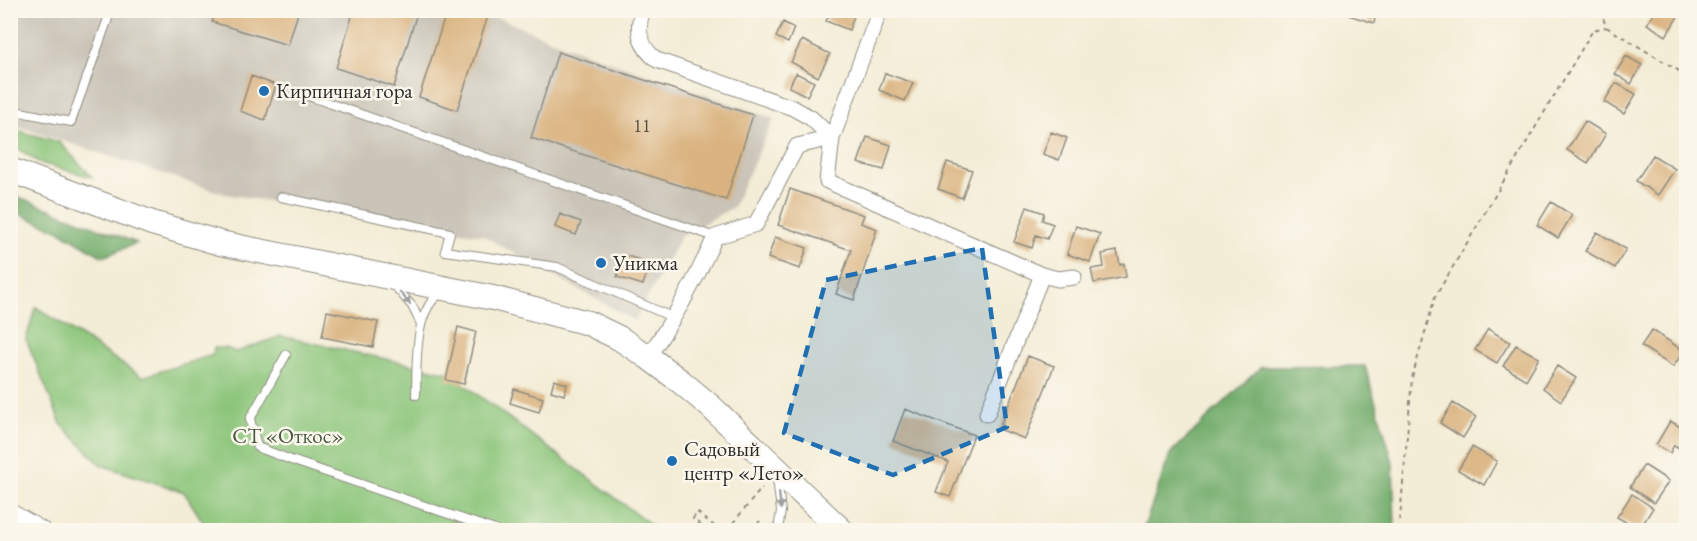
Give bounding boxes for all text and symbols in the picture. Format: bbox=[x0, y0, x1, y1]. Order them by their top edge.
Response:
place label: Кирпичная гора bbox=[276, 77, 413, 104]
marker: Кирпичная гора bbox=[257, 84, 271, 98]
house number: 11 bbox=[633, 114, 651, 137]
place label: Уникма bbox=[612, 249, 679, 276]
marker: Уникма bbox=[594, 256, 608, 270]
one-way arrow bbox=[399, 290, 412, 306]
park label: СТ «Откос» bbox=[232, 422, 344, 449]
place label: Садовый центр «Лето» bbox=[684, 435, 804, 486]
marker: Садовый центр «Лето» bbox=[665, 454, 679, 468]
one-way arrow bbox=[775, 491, 785, 510]

